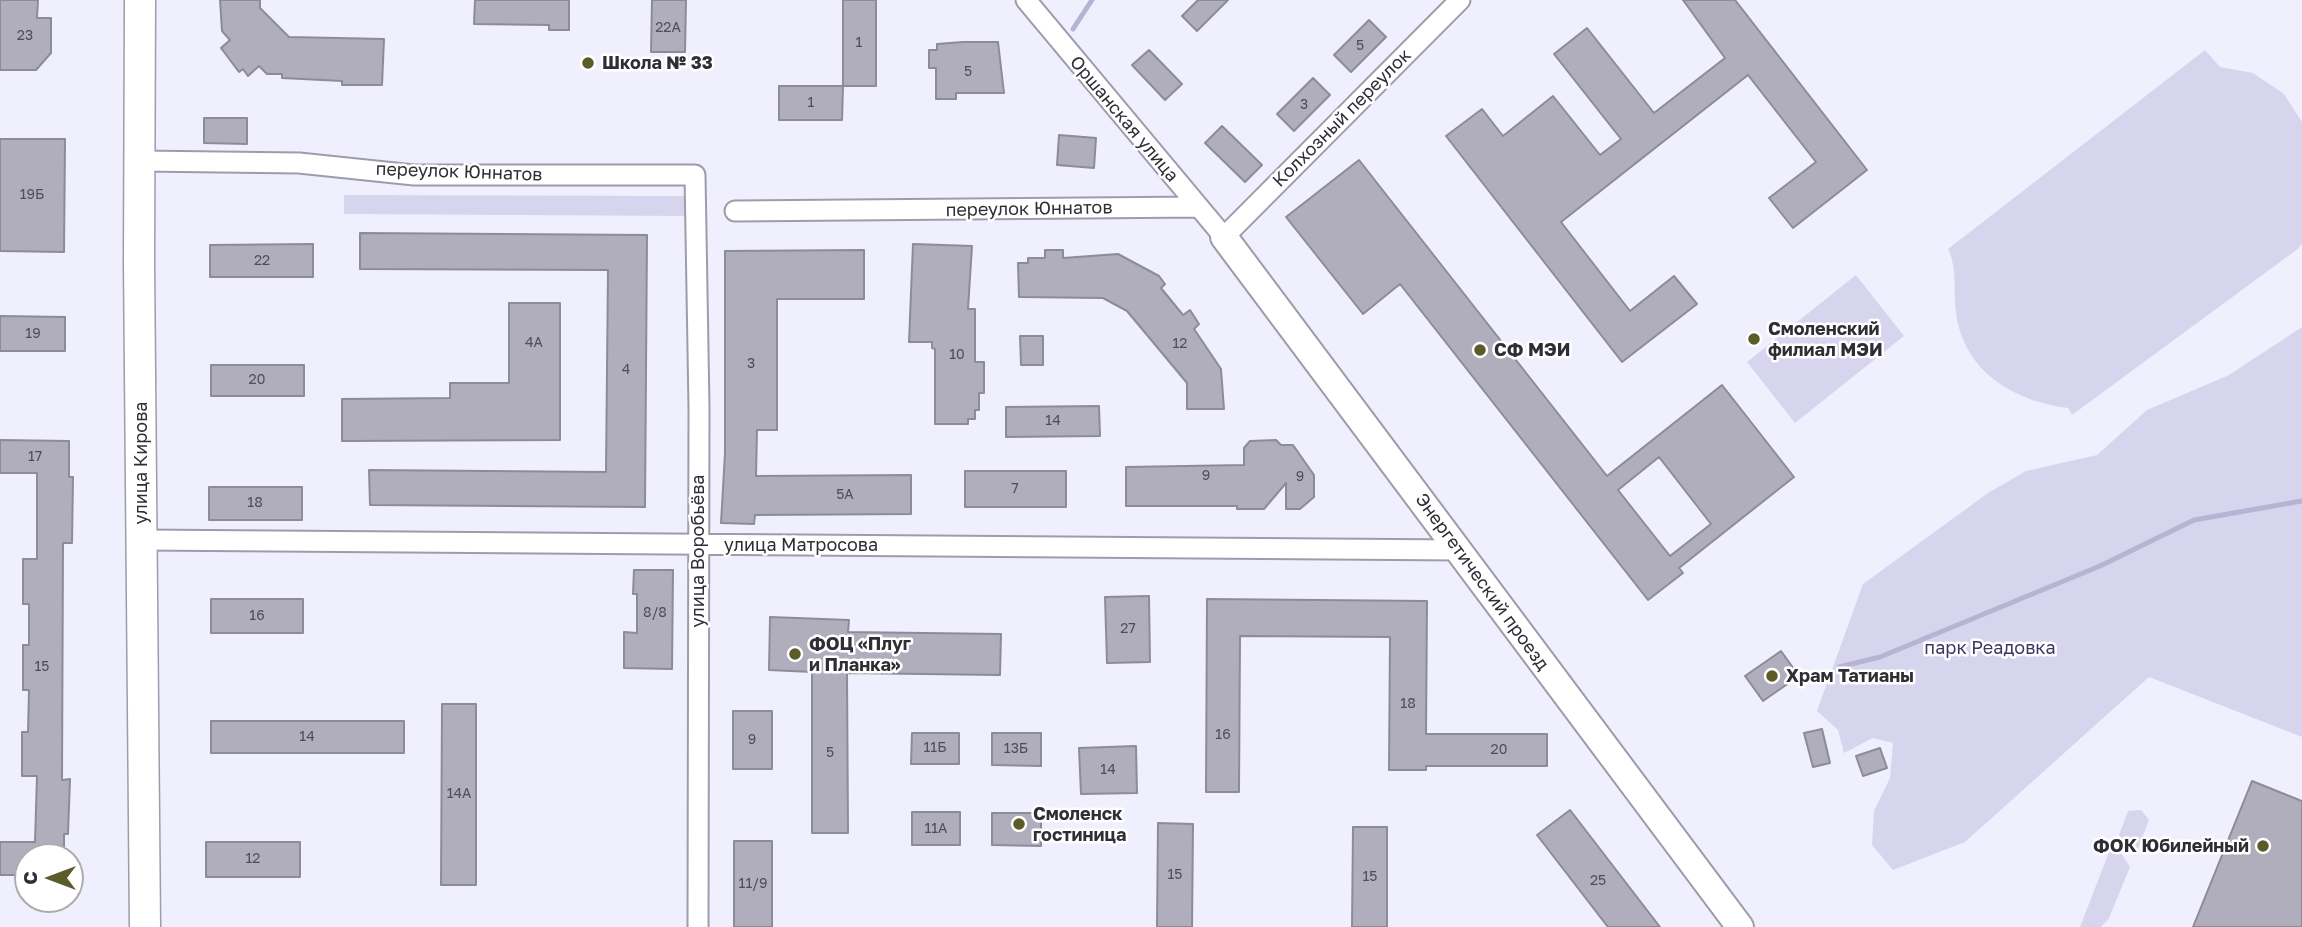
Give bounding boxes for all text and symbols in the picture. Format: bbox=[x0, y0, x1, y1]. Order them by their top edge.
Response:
house number: 22А bbox=[655, 20, 681, 36]
house number: 23 bbox=[17, 28, 33, 44]
house number: 1 bbox=[856, 35, 862, 51]
house number: 5 bbox=[1356, 38, 1364, 54]
street label: Колхозный переулок bbox=[1268, 44, 1416, 192]
place label: Школа № 33 bbox=[602, 52, 713, 74]
street label: Оршанская улица bbox=[1065, 52, 1183, 186]
marker: Школа № 33 bbox=[580, 55, 596, 71]
house number: 5 bbox=[964, 64, 972, 80]
house number: 1 bbox=[808, 95, 814, 111]
house number: 3 bbox=[1300, 97, 1308, 113]
street label: переулок Юннатов bbox=[375, 158, 543, 186]
house number: 19Б bbox=[20, 187, 44, 203]
street label: переулок Юннатов bbox=[945, 197, 1113, 221]
house number: 22 bbox=[254, 253, 270, 269]
place label: Смоленский филиал МЭИ bbox=[1768, 318, 1883, 360]
house number: 19 bbox=[25, 326, 41, 342]
marker: Смоленский филиал МЭИ bbox=[1746, 331, 1762, 347]
house number: 4А bbox=[525, 335, 543, 351]
house number: 12 bbox=[1173, 336, 1187, 352]
place label: СФ МЭИ bbox=[1494, 339, 1570, 361]
marker: СФ МЭИ bbox=[1472, 342, 1488, 358]
house number: 10 bbox=[949, 347, 965, 363]
house number: 3 bbox=[747, 356, 755, 372]
house number: 4 bbox=[622, 362, 630, 378]
house number: 20 bbox=[249, 372, 265, 388]
street label: улица Кирова bbox=[130, 401, 152, 525]
house number: 14 bbox=[1045, 413, 1061, 429]
house number: 17 bbox=[28, 449, 42, 465]
house number: 9 bbox=[1202, 468, 1210, 484]
house number: 9 bbox=[1296, 469, 1304, 485]
street label: улица Воробьёва bbox=[687, 474, 709, 628]
house number: 7 bbox=[1011, 481, 1019, 497]
house number: 5А bbox=[836, 487, 854, 503]
street label: Энергетический проезд bbox=[1411, 489, 1553, 675]
house number: 18 bbox=[247, 495, 263, 511]
street label: улица Матросова bbox=[724, 534, 878, 556]
house number: 8/8 bbox=[643, 605, 667, 621]
house number: 16 bbox=[249, 608, 265, 624]
house number: 27 bbox=[1120, 621, 1136, 637]
place label: ФОЦ «Плуг и Планка» bbox=[809, 633, 911, 676]
park label: парк Реадовка bbox=[1924, 637, 2056, 659]
marker: ФОЦ «Плуг и Планка» bbox=[787, 646, 803, 662]
house number: 15 bbox=[35, 659, 49, 675]
place label: Храм Татианы bbox=[1786, 665, 1914, 687]
marker: Храм Татианы bbox=[1764, 668, 1780, 684]
house number: 18 bbox=[1400, 696, 1416, 712]
house number: 16 bbox=[1215, 727, 1231, 743]
house number: 14 bbox=[299, 729, 315, 745]
house number: 9 bbox=[748, 732, 756, 748]
house number: 11Б bbox=[924, 740, 946, 756]
house number: 13Б bbox=[1004, 741, 1028, 757]
house number: 20 bbox=[1491, 742, 1507, 758]
house number: 5 bbox=[826, 745, 834, 761]
house number: 14 bbox=[1100, 762, 1116, 778]
house number: 14А bbox=[447, 786, 471, 802]
place label: Смоленск гостиница bbox=[1033, 803, 1126, 846]
marker: Смоленск гостиница bbox=[1011, 816, 1027, 832]
house number: 11А bbox=[925, 821, 947, 837]
place label: ФОК Юбилейный bbox=[2093, 835, 2249, 857]
marker: ФОК Юбилейный bbox=[2255, 838, 2271, 854]
north arrow bbox=[14, 843, 84, 913]
house number: 12 bbox=[246, 851, 260, 867]
house number: 15 bbox=[1168, 867, 1182, 883]
house number: 15 bbox=[1363, 869, 1377, 885]
text: С bbox=[18, 871, 41, 885]
house number: 25 bbox=[1590, 873, 1606, 889]
house number: 11/9 bbox=[739, 876, 767, 892]

